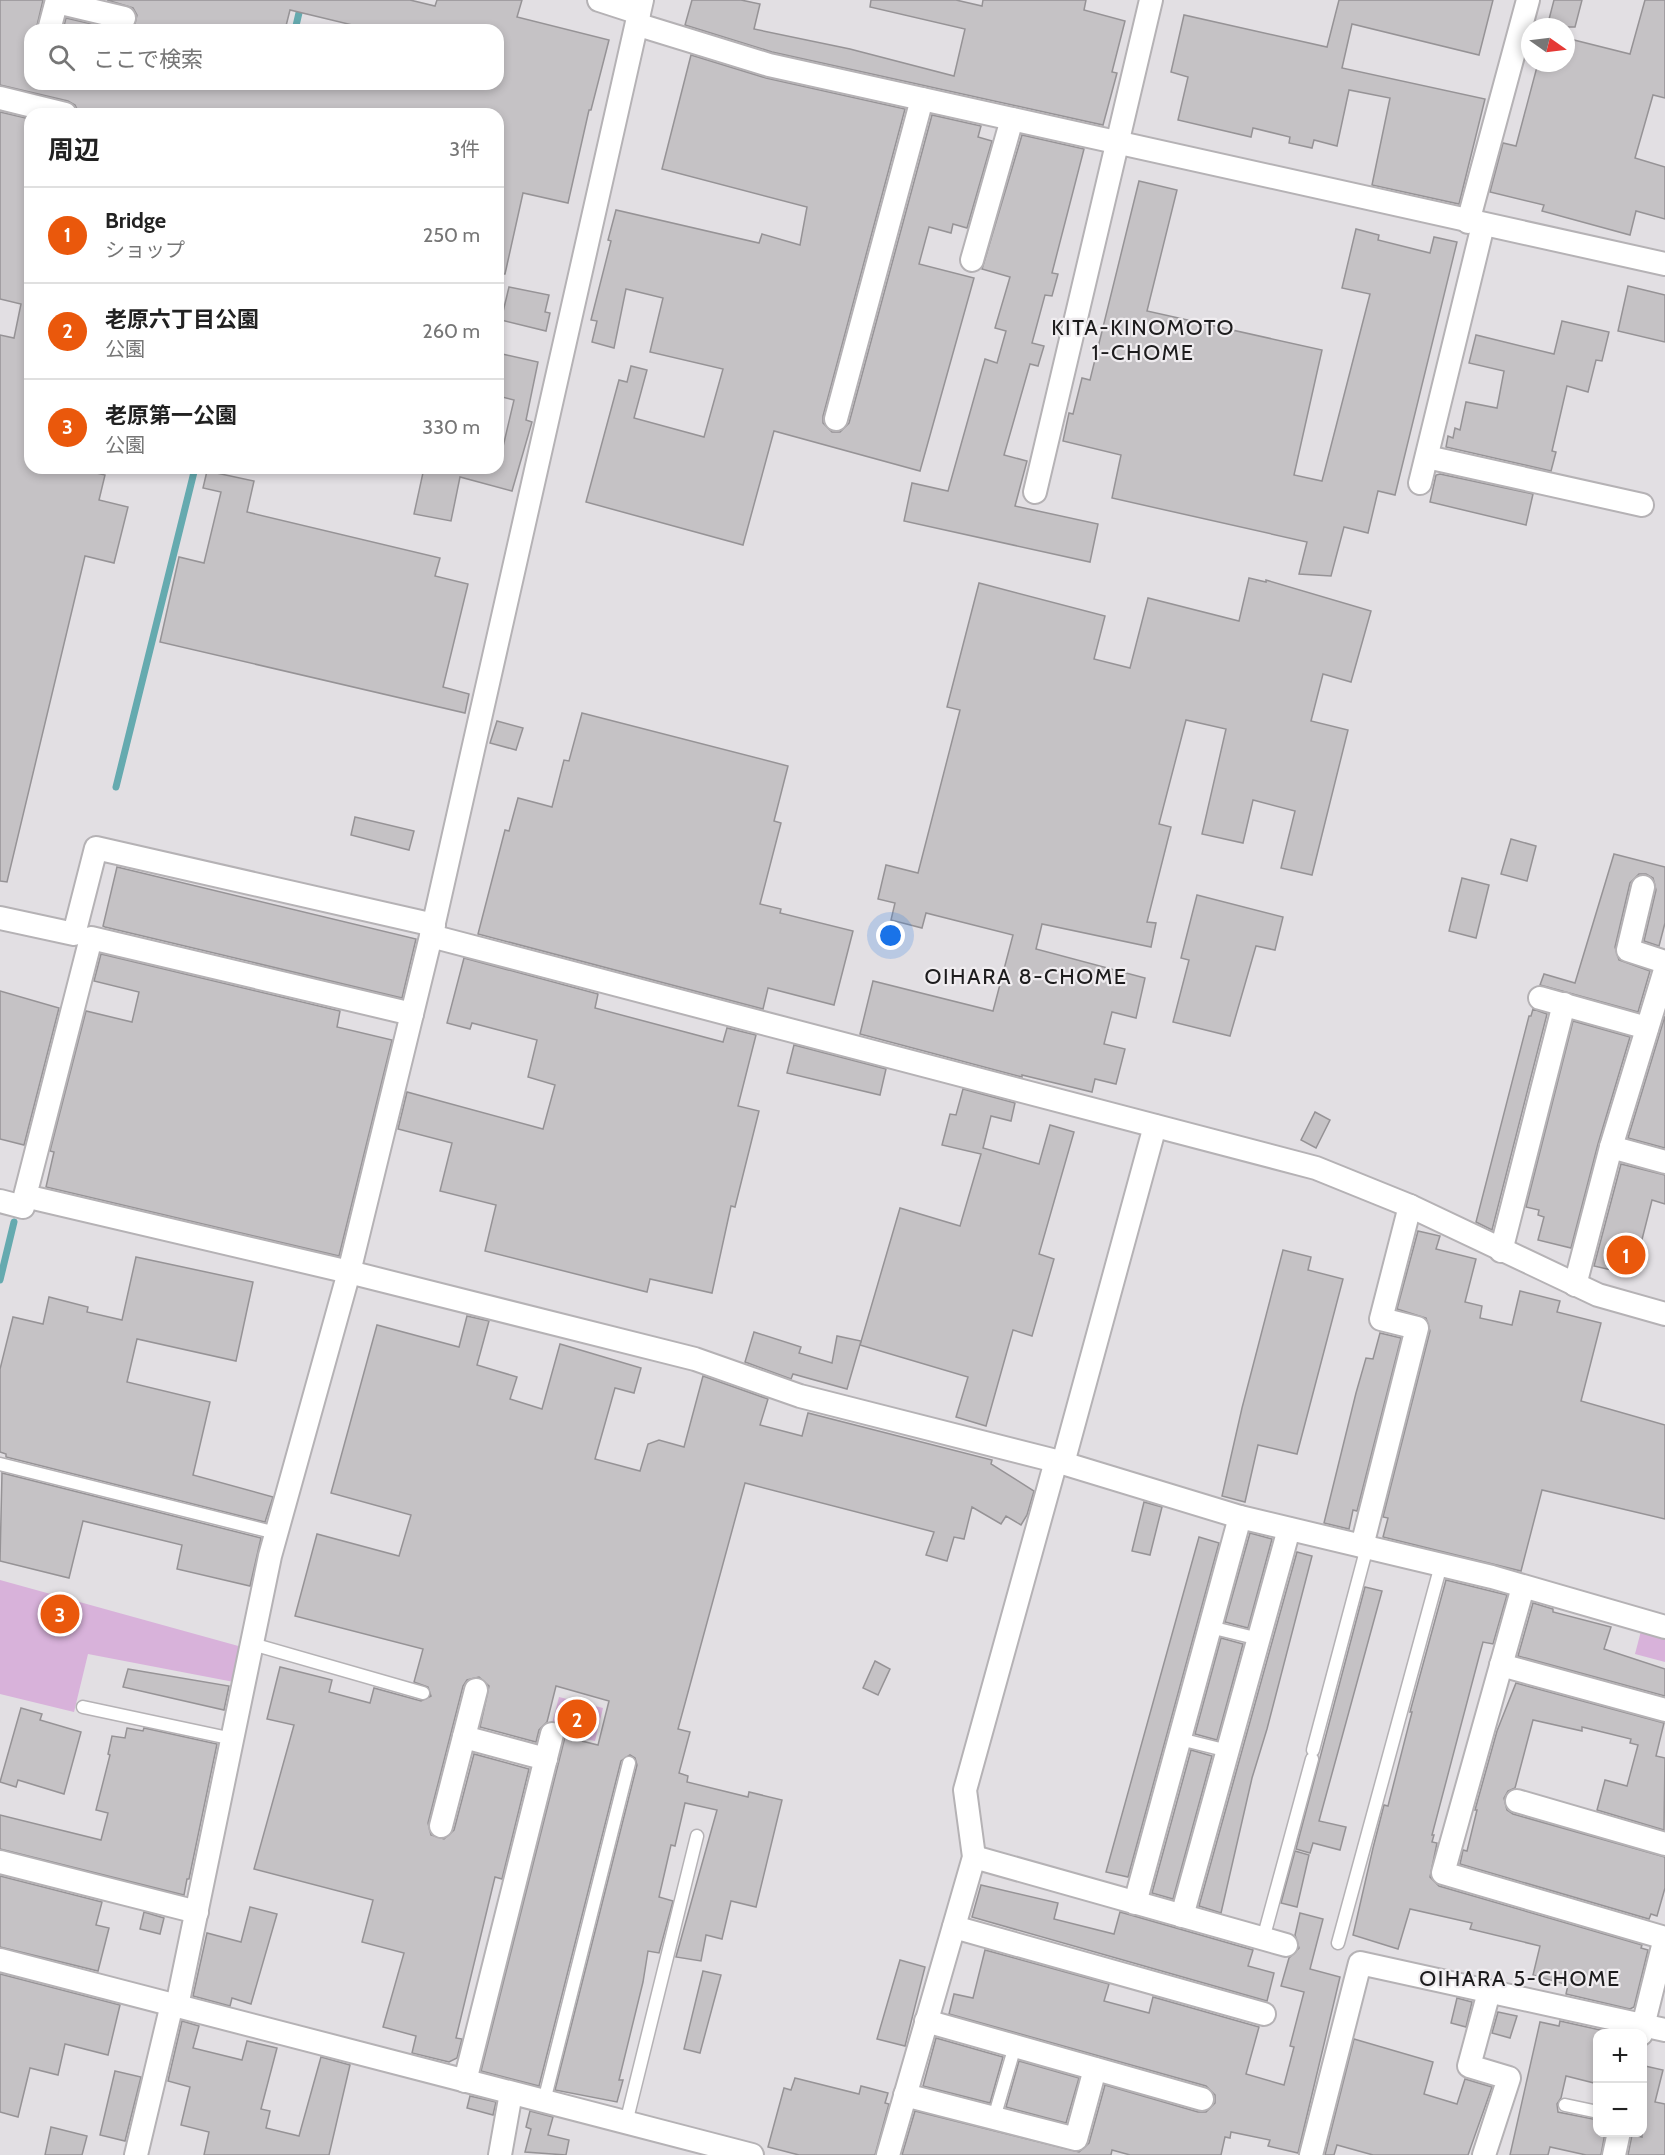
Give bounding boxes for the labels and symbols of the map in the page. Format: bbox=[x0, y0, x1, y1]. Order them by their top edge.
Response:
north arrow bbox=[1521, 18, 1575, 72]
district label: KITA-KINOMOTO 1-CHOME bbox=[1051, 314, 1235, 366]
your location bbox=[876, 921, 905, 950]
district label: OIHARA 8-CHOME bbox=[925, 963, 1127, 990]
pin: 1 bbox=[1606, 1232, 1646, 1278]
pin: 3 bbox=[40, 1592, 80, 1636]
pin: 2 bbox=[558, 1696, 596, 1742]
district label: OIHARA 5-CHOME bbox=[1419, 1965, 1621, 1992]

